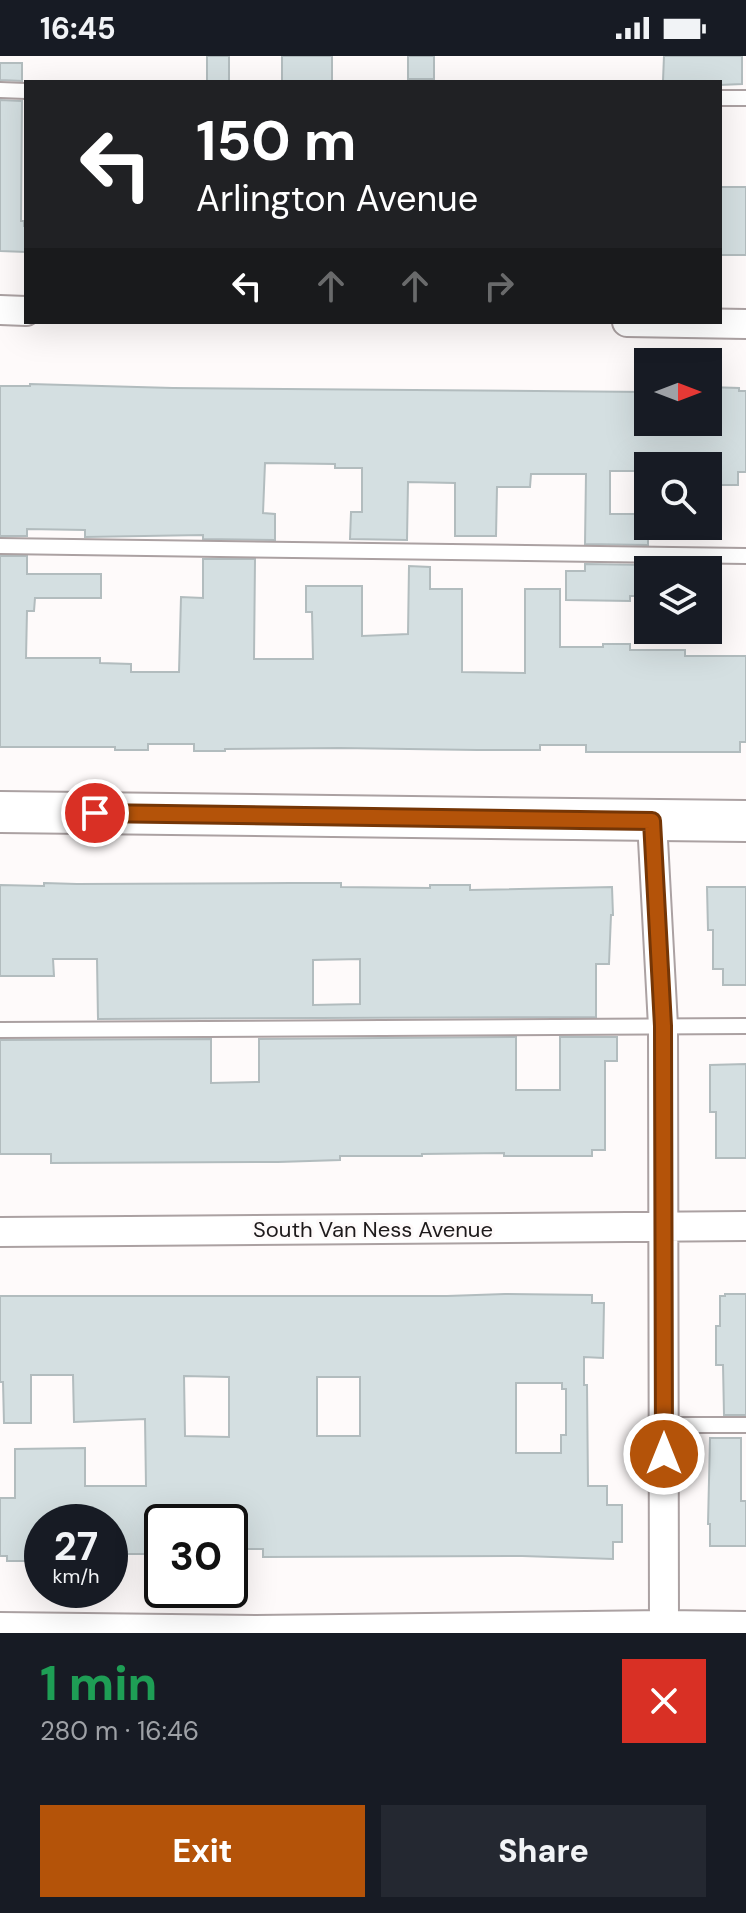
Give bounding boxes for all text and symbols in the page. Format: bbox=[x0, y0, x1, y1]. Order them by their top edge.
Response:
text: 16:45 bbox=[40, 9, 116, 48]
text: 150 m bbox=[196, 104, 357, 177]
icon: left bbox=[64, 112, 168, 216]
text: Arlington Avenue bbox=[196, 175, 478, 222]
icon: left bbox=[225, 264, 269, 308]
icon: ahead bbox=[309, 264, 353, 308]
icon: ahead bbox=[393, 264, 437, 308]
icon: right bbox=[477, 264, 521, 308]
north arrow bbox=[634, 348, 722, 436]
map controls bbox=[634, 348, 722, 644]
button: search bbox=[634, 452, 722, 540]
button: layers bbox=[634, 556, 722, 644]
pin bbox=[61, 779, 129, 847]
icon: arrive bbox=[73, 791, 117, 835]
street label: South Van Ness Avenue bbox=[253, 1215, 493, 1244]
position arrow bbox=[622, 1412, 706, 1496]
speed limit sign: 30 bbox=[144, 1504, 248, 1608]
text: 27 bbox=[54, 1520, 98, 1572]
text: km/h bbox=[52, 1563, 100, 1589]
text: 1 min bbox=[40, 1652, 157, 1715]
button: close bbox=[622, 1659, 706, 1743]
text: 280 m · 16:46 bbox=[40, 1714, 199, 1748]
button: Exit bbox=[40, 1805, 365, 1897]
button: Share bbox=[381, 1805, 706, 1897]

